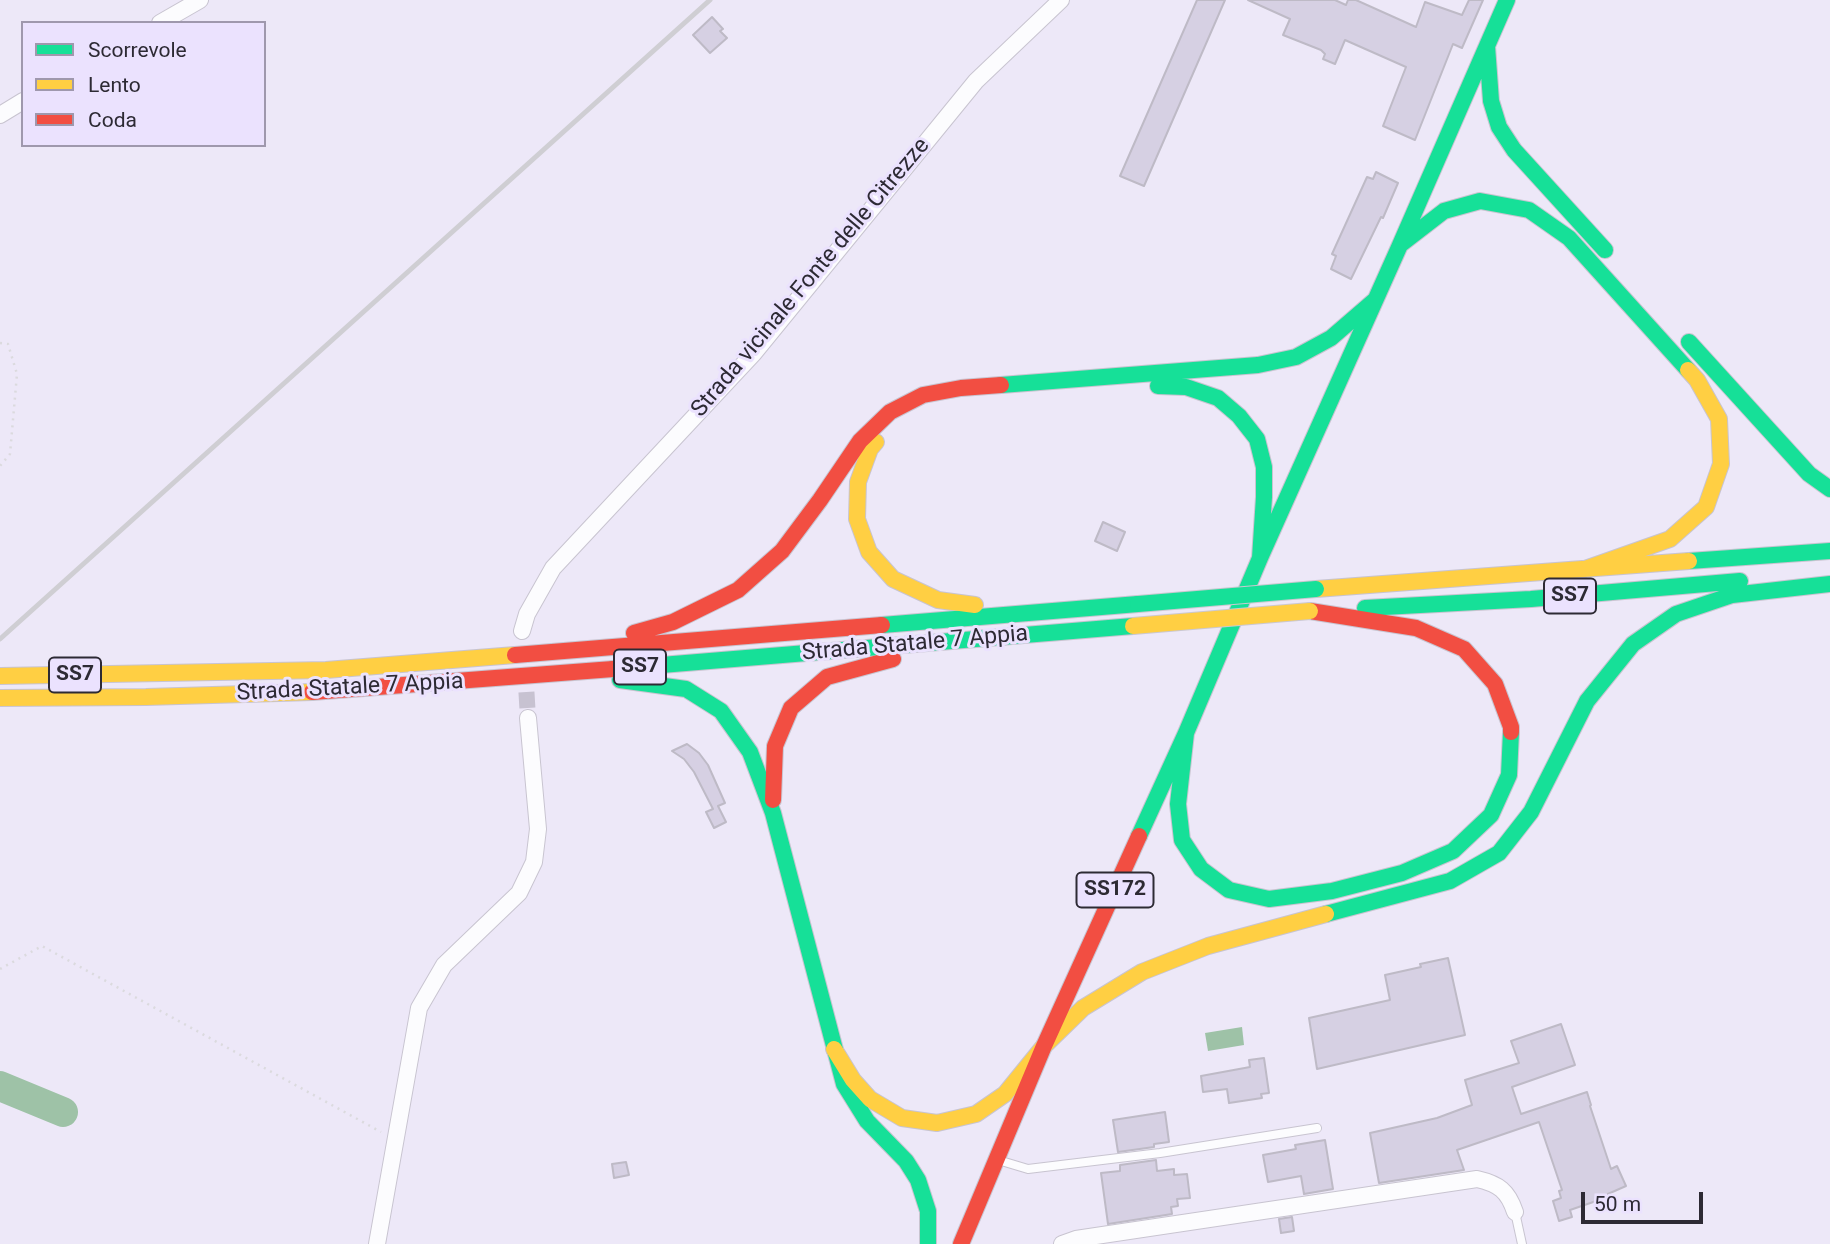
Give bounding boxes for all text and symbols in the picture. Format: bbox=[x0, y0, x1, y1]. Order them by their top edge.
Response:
legend bbox=[21, 21, 266, 147]
text: Scorrevole bbox=[88, 38, 187, 62]
text: Lento bbox=[88, 73, 141, 97]
text: Coda bbox=[88, 108, 137, 132]
street label: Strada vicinale Fonte delle Citrezze bbox=[686, 133, 936, 423]
road number: SS7 bbox=[1544, 578, 1596, 614]
street label: Strada Statale 7 Appia bbox=[801, 620, 1029, 668]
road number: SS7 bbox=[614, 650, 666, 684]
road number: SS7 bbox=[49, 658, 101, 692]
street label: Strada Statale 7 Appia bbox=[236, 668, 464, 708]
road number: SS172 bbox=[1076, 872, 1154, 908]
scale bar bbox=[1585, 1178, 1708, 1222]
text: 50 m bbox=[1594, 1192, 1641, 1216]

